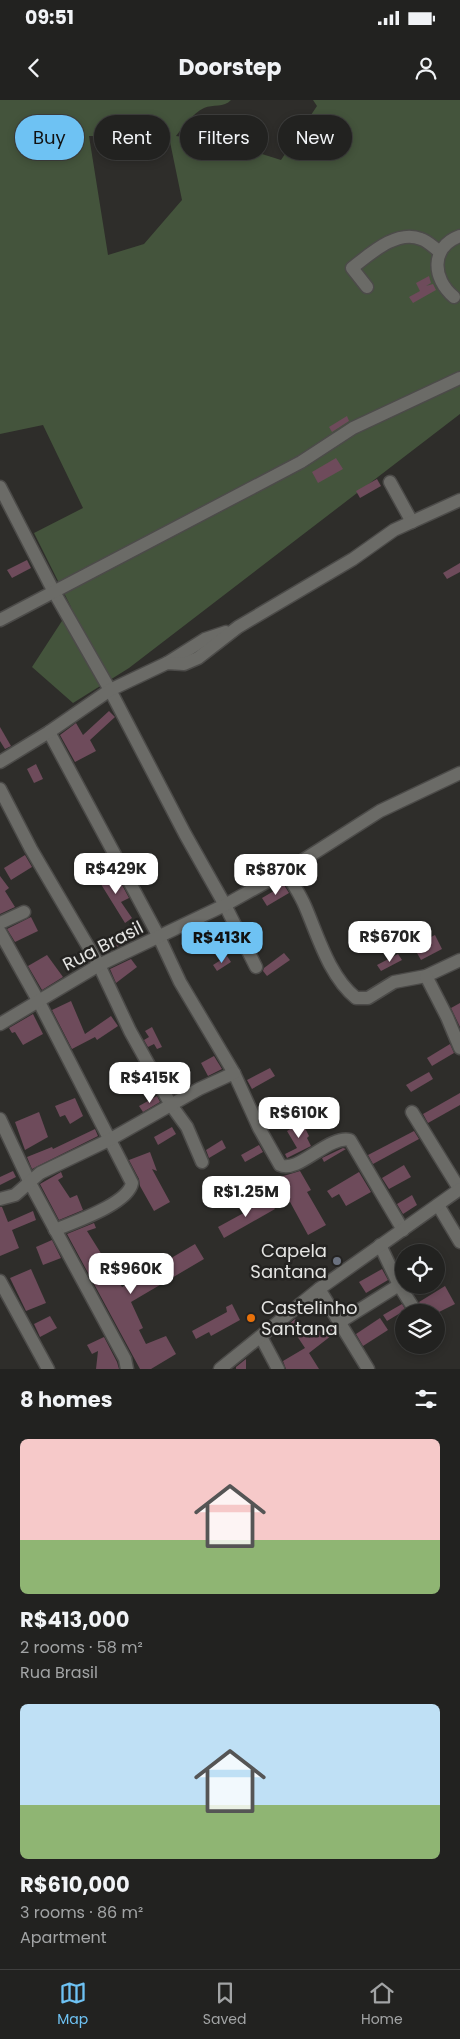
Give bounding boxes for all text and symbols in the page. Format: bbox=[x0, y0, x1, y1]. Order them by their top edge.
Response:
text: 09:51 bbox=[25, 4, 74, 31]
text: Doorstep bbox=[178, 52, 282, 83]
icon: back bbox=[20, 54, 48, 82]
icon: person bbox=[412, 54, 440, 82]
chip: Buy bbox=[15, 115, 84, 160]
chip: Rent bbox=[94, 115, 170, 160]
chip: Filters bbox=[180, 115, 268, 160]
chip: New bbox=[278, 115, 352, 160]
pin: R$429K bbox=[75, 852, 157, 895]
pin: R$870K bbox=[235, 854, 317, 896]
text: R$429K bbox=[85, 857, 147, 880]
text: R$870K bbox=[245, 858, 307, 881]
street label: Rua Brasil bbox=[58, 915, 147, 977]
pin: R$670K bbox=[349, 920, 431, 963]
pin: R$413K bbox=[181, 922, 263, 964]
text: R$670K bbox=[359, 925, 421, 948]
text: R$413K bbox=[193, 926, 251, 949]
pin: R$415K bbox=[109, 1062, 191, 1104]
text: R$415K bbox=[120, 1066, 180, 1089]
pin: R$610K bbox=[258, 1096, 340, 1139]
text: R$610K bbox=[270, 1101, 328, 1124]
pin: R$1.25M bbox=[200, 1176, 292, 1218]
text: R$1.25M bbox=[213, 1180, 279, 1203]
place label: Capela Santana bbox=[250, 1238, 327, 1284]
map controls bbox=[395, 1244, 445, 1354]
button: locate bbox=[395, 1244, 445, 1294]
pin: R$960K bbox=[90, 1252, 172, 1295]
marker: Capela Santana bbox=[331, 1255, 343, 1267]
text: R$960K bbox=[100, 1257, 162, 1280]
place label: Castelinho Santana bbox=[261, 1295, 358, 1341]
button: layers bbox=[395, 1304, 445, 1354]
marker: Castelinho Santana bbox=[245, 1312, 257, 1324]
text: 8 homes bbox=[20, 1385, 112, 1414]
icon: filters bbox=[412, 1385, 440, 1413]
icon: home bbox=[185, 1471, 275, 1561]
text: R$413,000 bbox=[20, 1605, 129, 1634]
text: 2 rooms · 58 m² bbox=[20, 1636, 143, 1659]
text: Rua Brasil bbox=[20, 1661, 98, 1684]
icon: home bbox=[185, 1736, 275, 1826]
text: R$610,000 bbox=[20, 1870, 130, 1899]
text: 3 rooms · 86 m² bbox=[20, 1901, 143, 1924]
text: Apartment bbox=[20, 1926, 107, 1949]
tab: Map bbox=[57, 1979, 88, 2030]
tab: Saved bbox=[203, 1979, 246, 2030]
tab: Home bbox=[361, 1979, 403, 2030]

